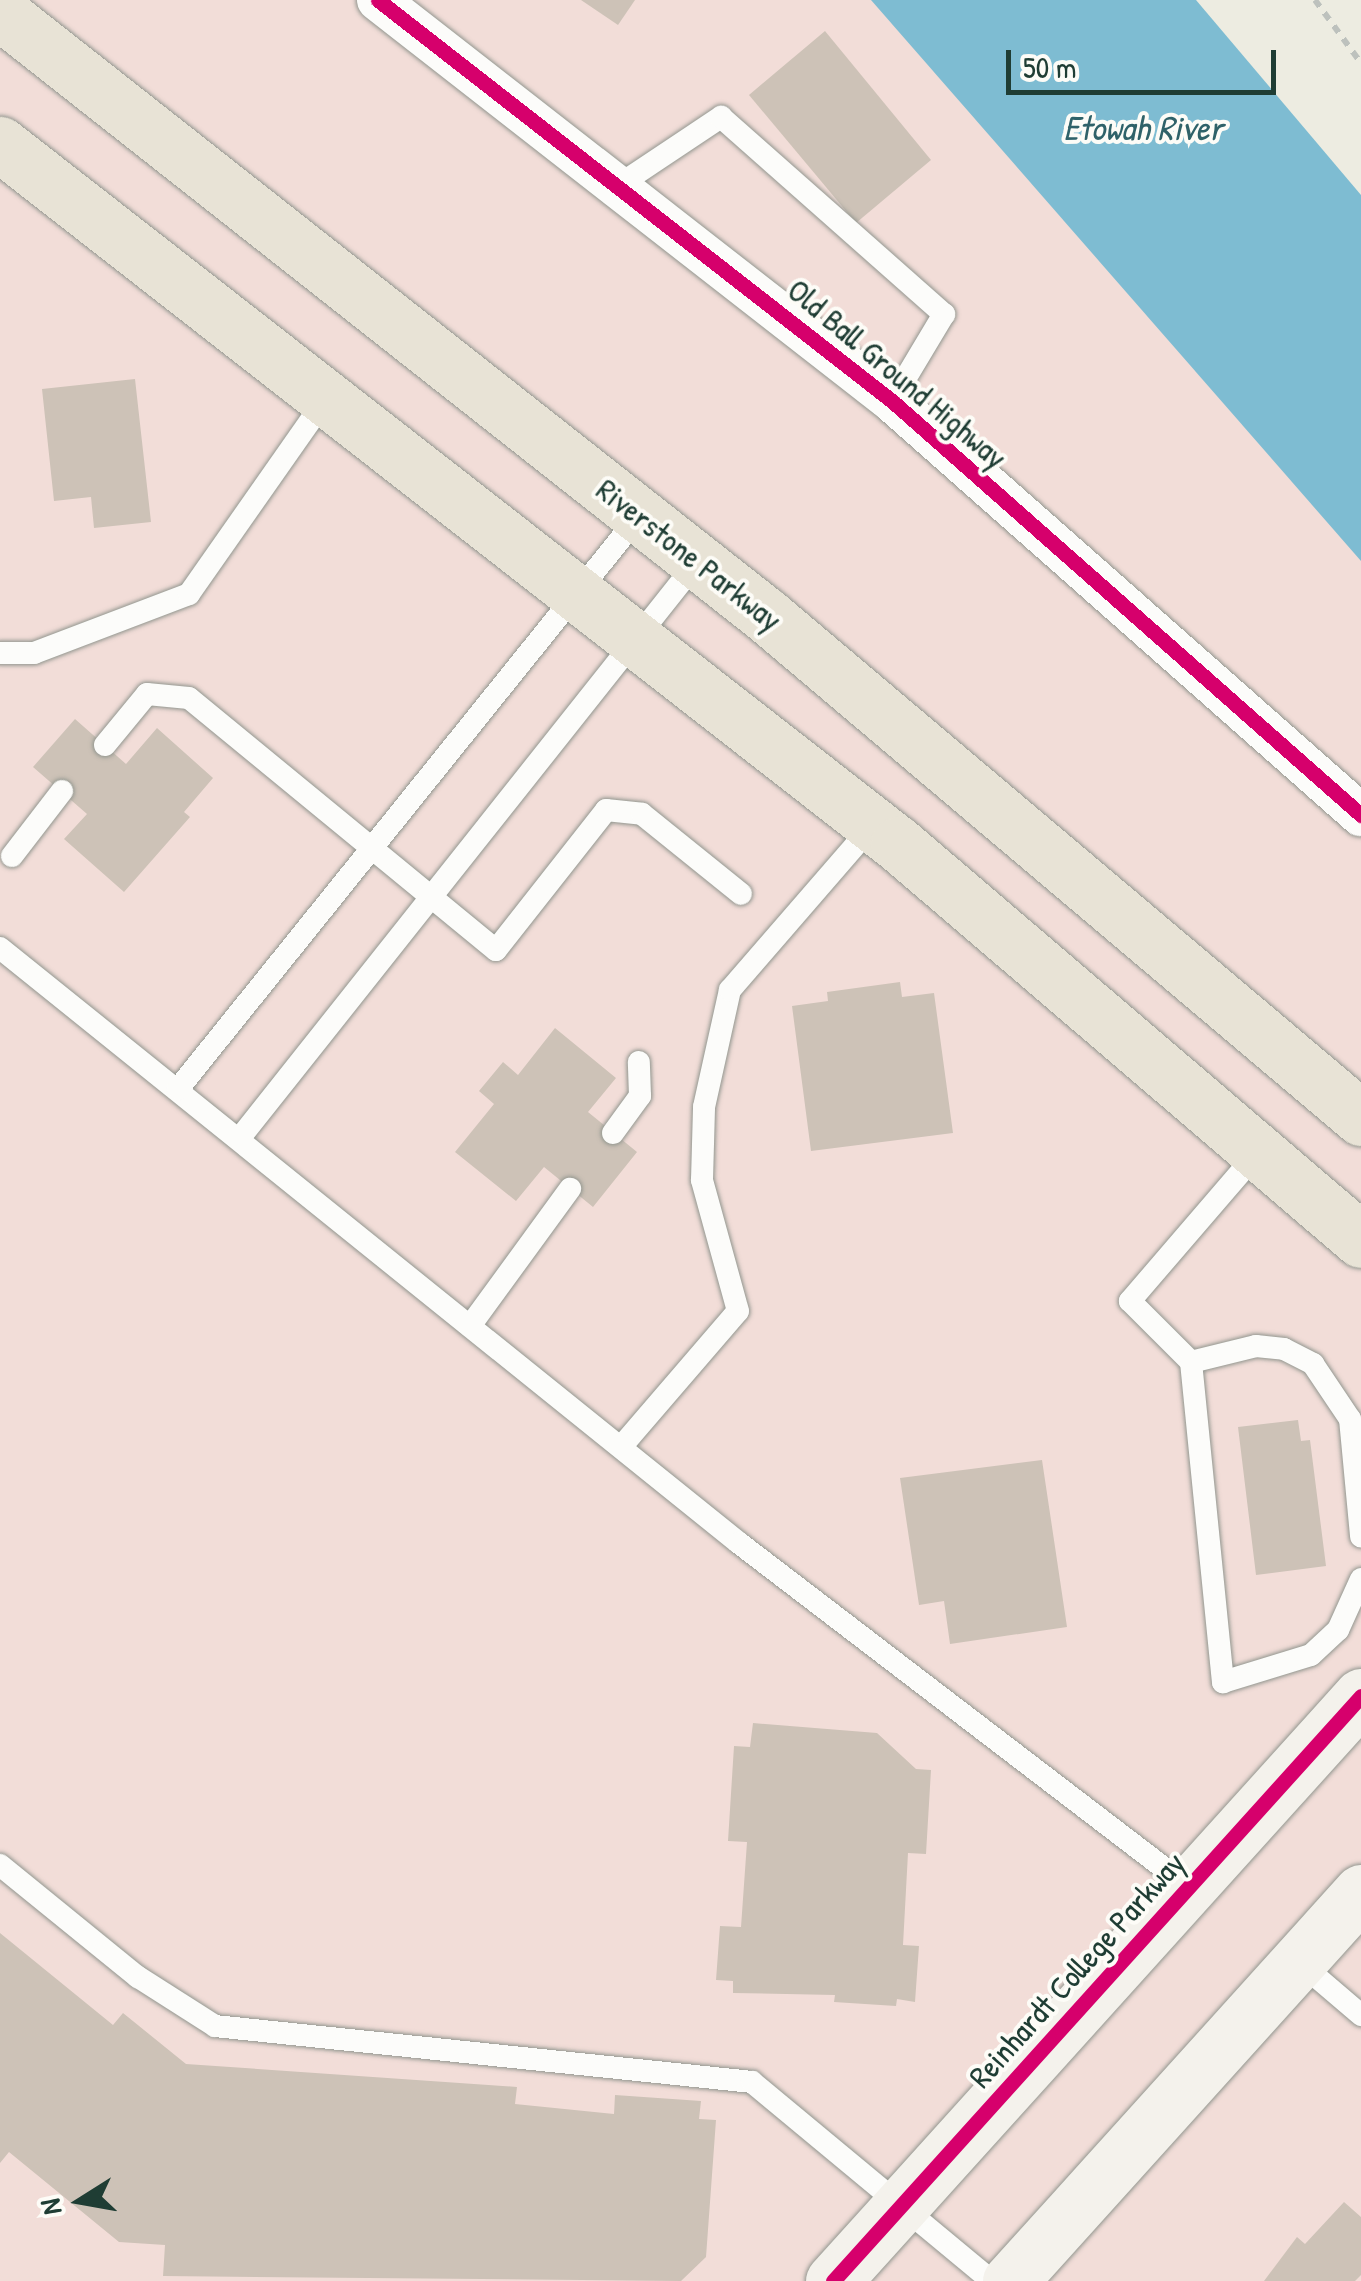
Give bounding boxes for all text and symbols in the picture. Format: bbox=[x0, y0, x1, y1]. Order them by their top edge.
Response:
scale bar bbox=[1011, 30, 1281, 92]
text: 50 m bbox=[1023, 47, 1076, 87]
water label: Etowah River bbox=[1063, 107, 1223, 149]
street label: Old Ball Ground Highway bbox=[780, 271, 1014, 477]
street label: Riverstone Parkway bbox=[589, 471, 789, 639]
street label: Reinhardt College Parkway bbox=[961, 1844, 1193, 2096]
north arrow bbox=[30, 2151, 130, 2251]
text: N bbox=[30, 2196, 71, 2218]

